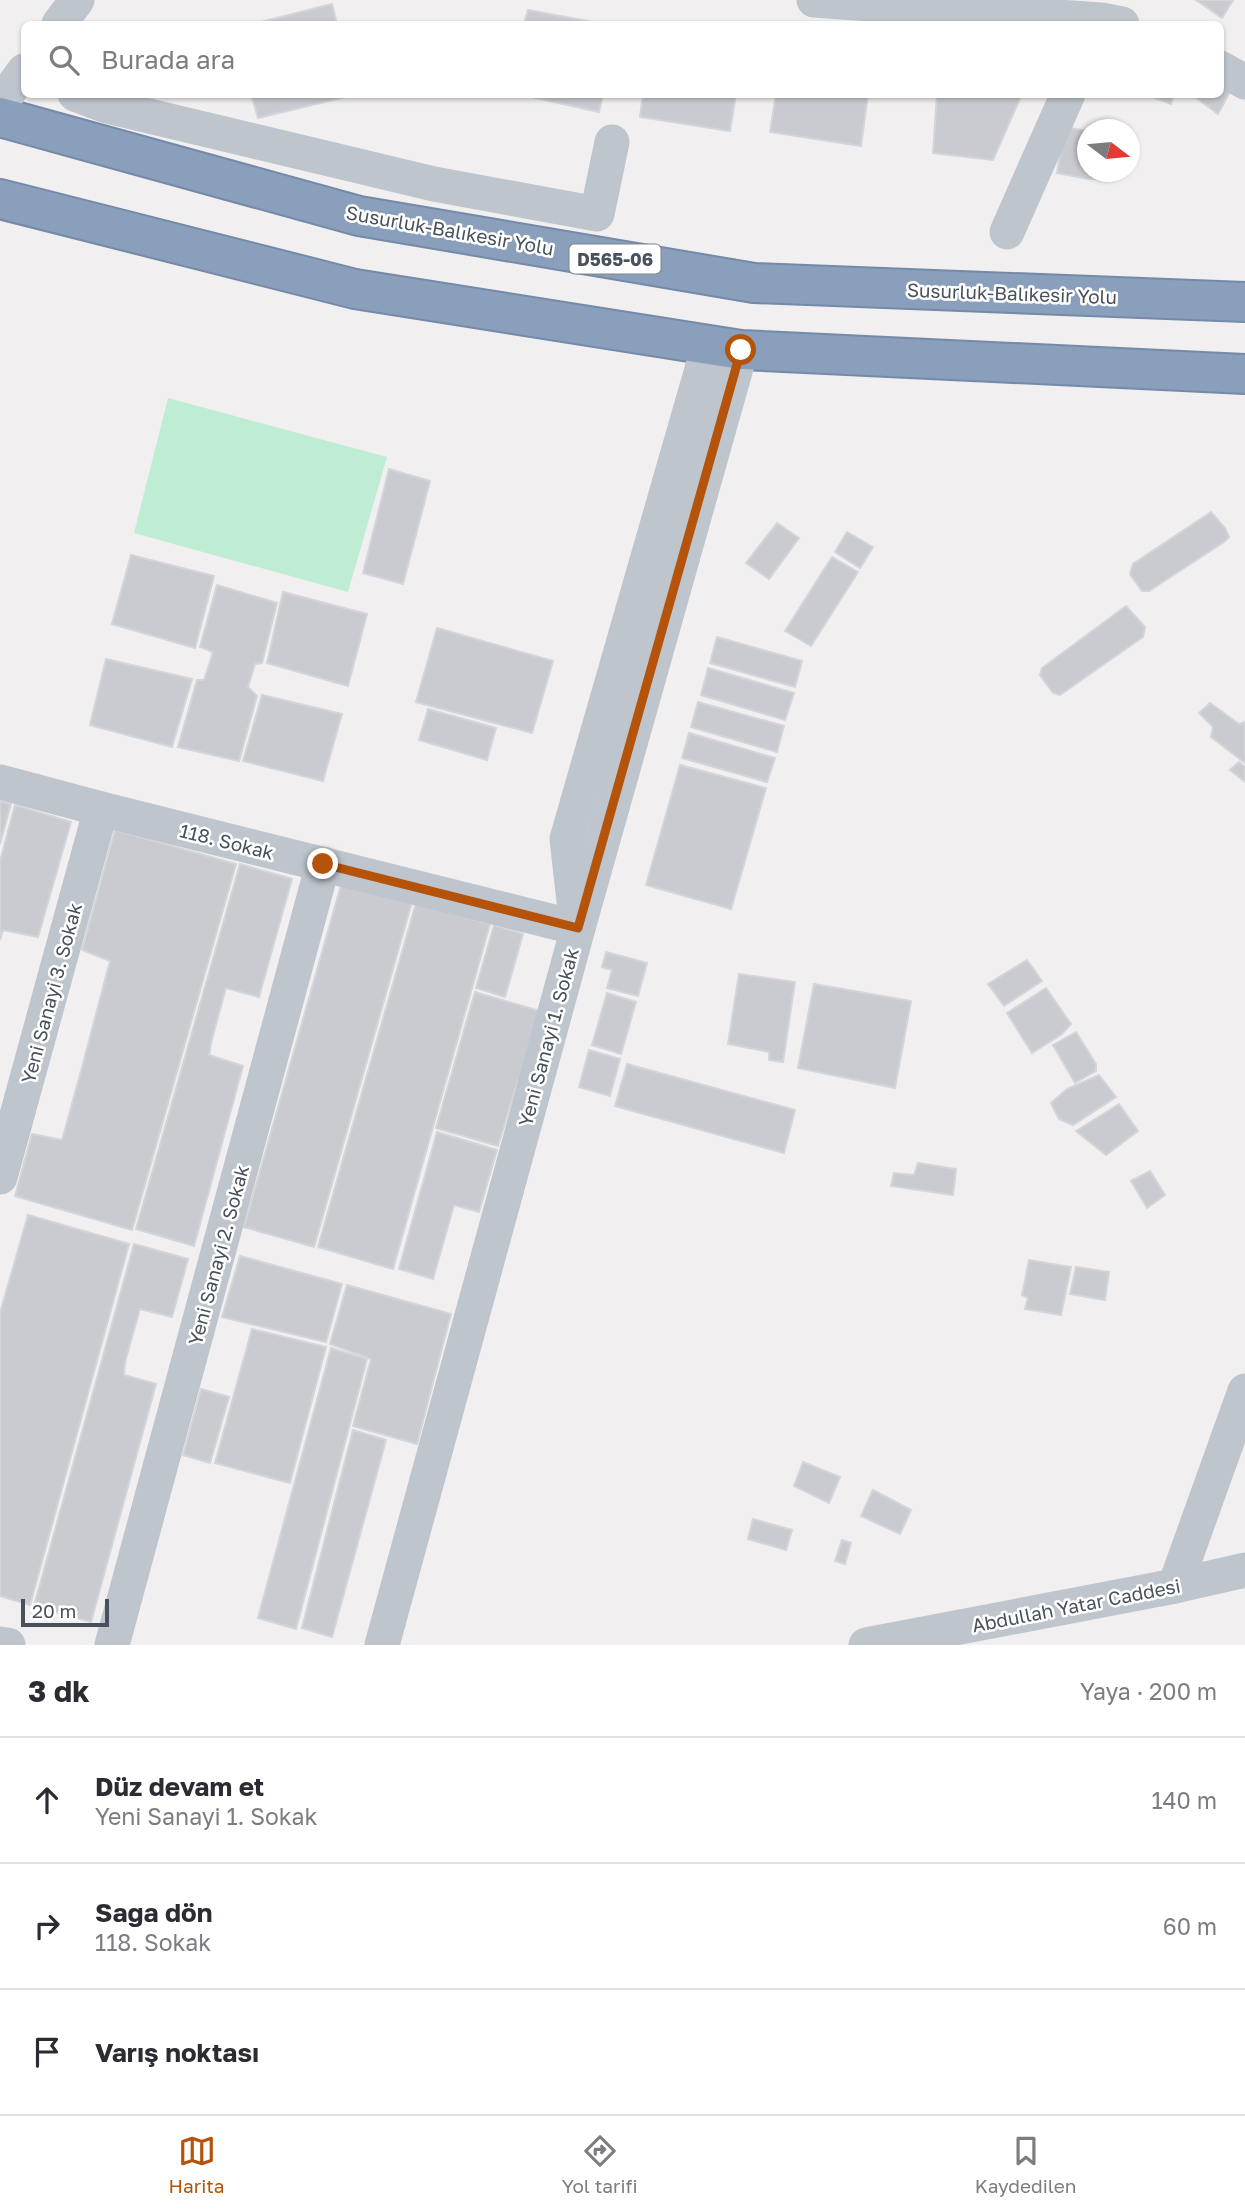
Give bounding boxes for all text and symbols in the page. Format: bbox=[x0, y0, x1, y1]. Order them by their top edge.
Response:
search box bbox=[21, 21, 1224, 98]
icon: search bbox=[45, 41, 83, 79]
text: Burada ara bbox=[101, 44, 235, 75]
north arrow bbox=[1077, 119, 1140, 182]
street label: Susurluk-Balıkesir Yolu bbox=[344, 200, 556, 260]
road number: D565-06 bbox=[570, 244, 660, 274]
street label: Susurluk-Balıkesir Yolu bbox=[906, 278, 1118, 308]
route start bbox=[725, 334, 756, 365]
street label: 118. Sokak bbox=[178, 818, 277, 864]
route end bbox=[307, 848, 338, 879]
street label: Yeni Sanayi 3. Sokak bbox=[16, 900, 86, 1086]
street label: Yeni Sanayi 1. Sokak bbox=[513, 945, 583, 1129]
street label: Yeni Sanayi 2. Sokak bbox=[183, 1162, 253, 1348]
street label: Abdullah Yatar Caddesi bbox=[970, 1574, 1182, 1636]
scale bar bbox=[21, 1596, 108, 1628]
text: 20 m bbox=[32, 1599, 76, 1622]
text: 3 dk bbox=[28, 1673, 90, 1709]
text: Yaya · 200 m bbox=[1080, 1677, 1217, 1705]
text: Düz devam et bbox=[95, 1771, 264, 1802]
icon: ahead bbox=[28, 1781, 66, 1819]
text: 140 m bbox=[1151, 1786, 1217, 1814]
text: Yeni Sanayi 1. Sokak bbox=[95, 1802, 318, 1830]
text: Sağa dön bbox=[95, 1897, 212, 1928]
icon: right bbox=[28, 1907, 66, 1945]
text: 60 m bbox=[1163, 1912, 1217, 1940]
text: 118. Sokak bbox=[95, 1928, 211, 1956]
icon: arrive bbox=[28, 2033, 66, 2071]
text: Varış noktası bbox=[95, 2037, 259, 2068]
tab: Harita bbox=[169, 2132, 225, 2197]
tab: Yol tarifi bbox=[562, 2132, 638, 2197]
tab: Kaydedilen bbox=[975, 2132, 1076, 2197]

